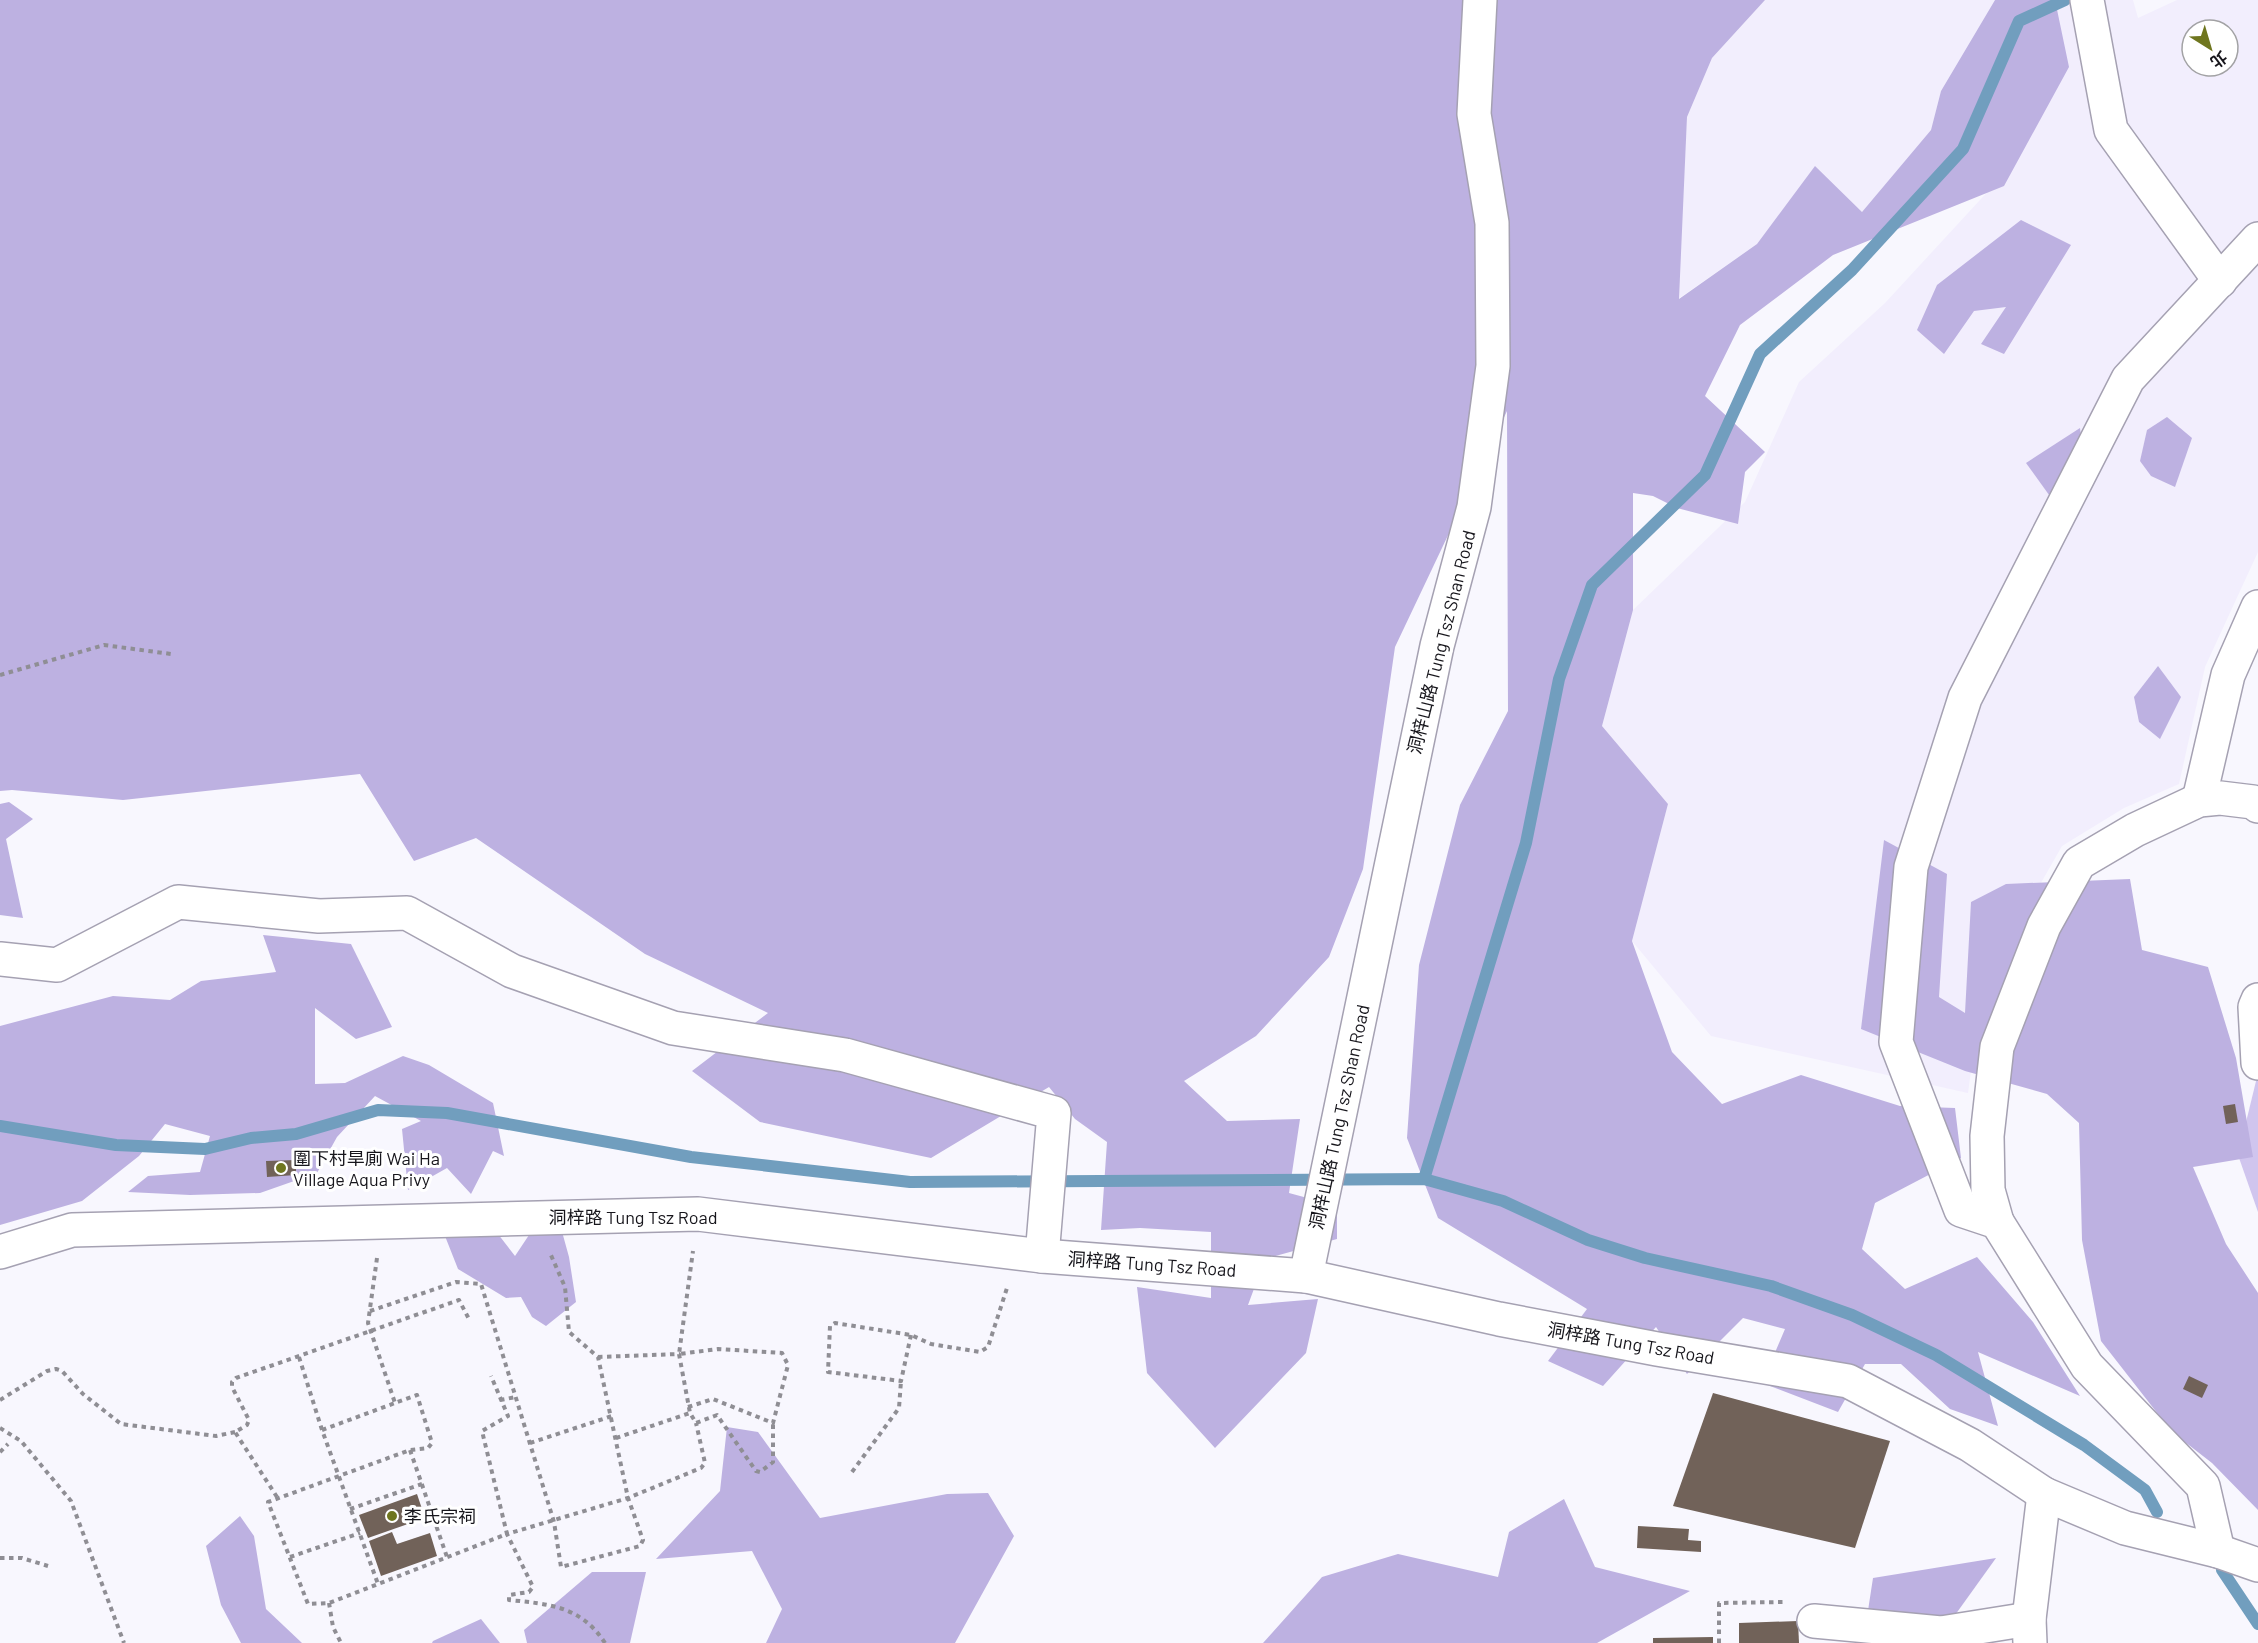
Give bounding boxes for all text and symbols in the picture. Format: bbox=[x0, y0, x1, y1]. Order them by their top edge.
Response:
north arrow bbox=[2180, 18, 2240, 78]
text: 北 bbox=[2207, 48, 2231, 73]
street label: 洞梓山路 Tung Tsz Shan Road bbox=[1403, 528, 1479, 756]
street label: 洞梓山路 Tung Tsz Shan Road bbox=[1304, 1002, 1374, 1232]
place label: 圍下村旱廁 Wai Ha Village Aqua Privy bbox=[293, 1147, 440, 1190]
marker: 圍下村旱廁 Wai Ha Village Aqua Privy bbox=[274, 1161, 288, 1175]
street label: 洞梓路 Tung Tsz Road bbox=[548, 1206, 718, 1228]
street label: 洞梓路 Tung Tsz Road bbox=[1067, 1247, 1237, 1281]
street label: 洞梓路 Tung Tsz Road bbox=[1546, 1317, 1716, 1369]
place label: 李氏宗祠 bbox=[404, 1505, 476, 1527]
marker: 李氏宗祠 bbox=[385, 1509, 399, 1523]

